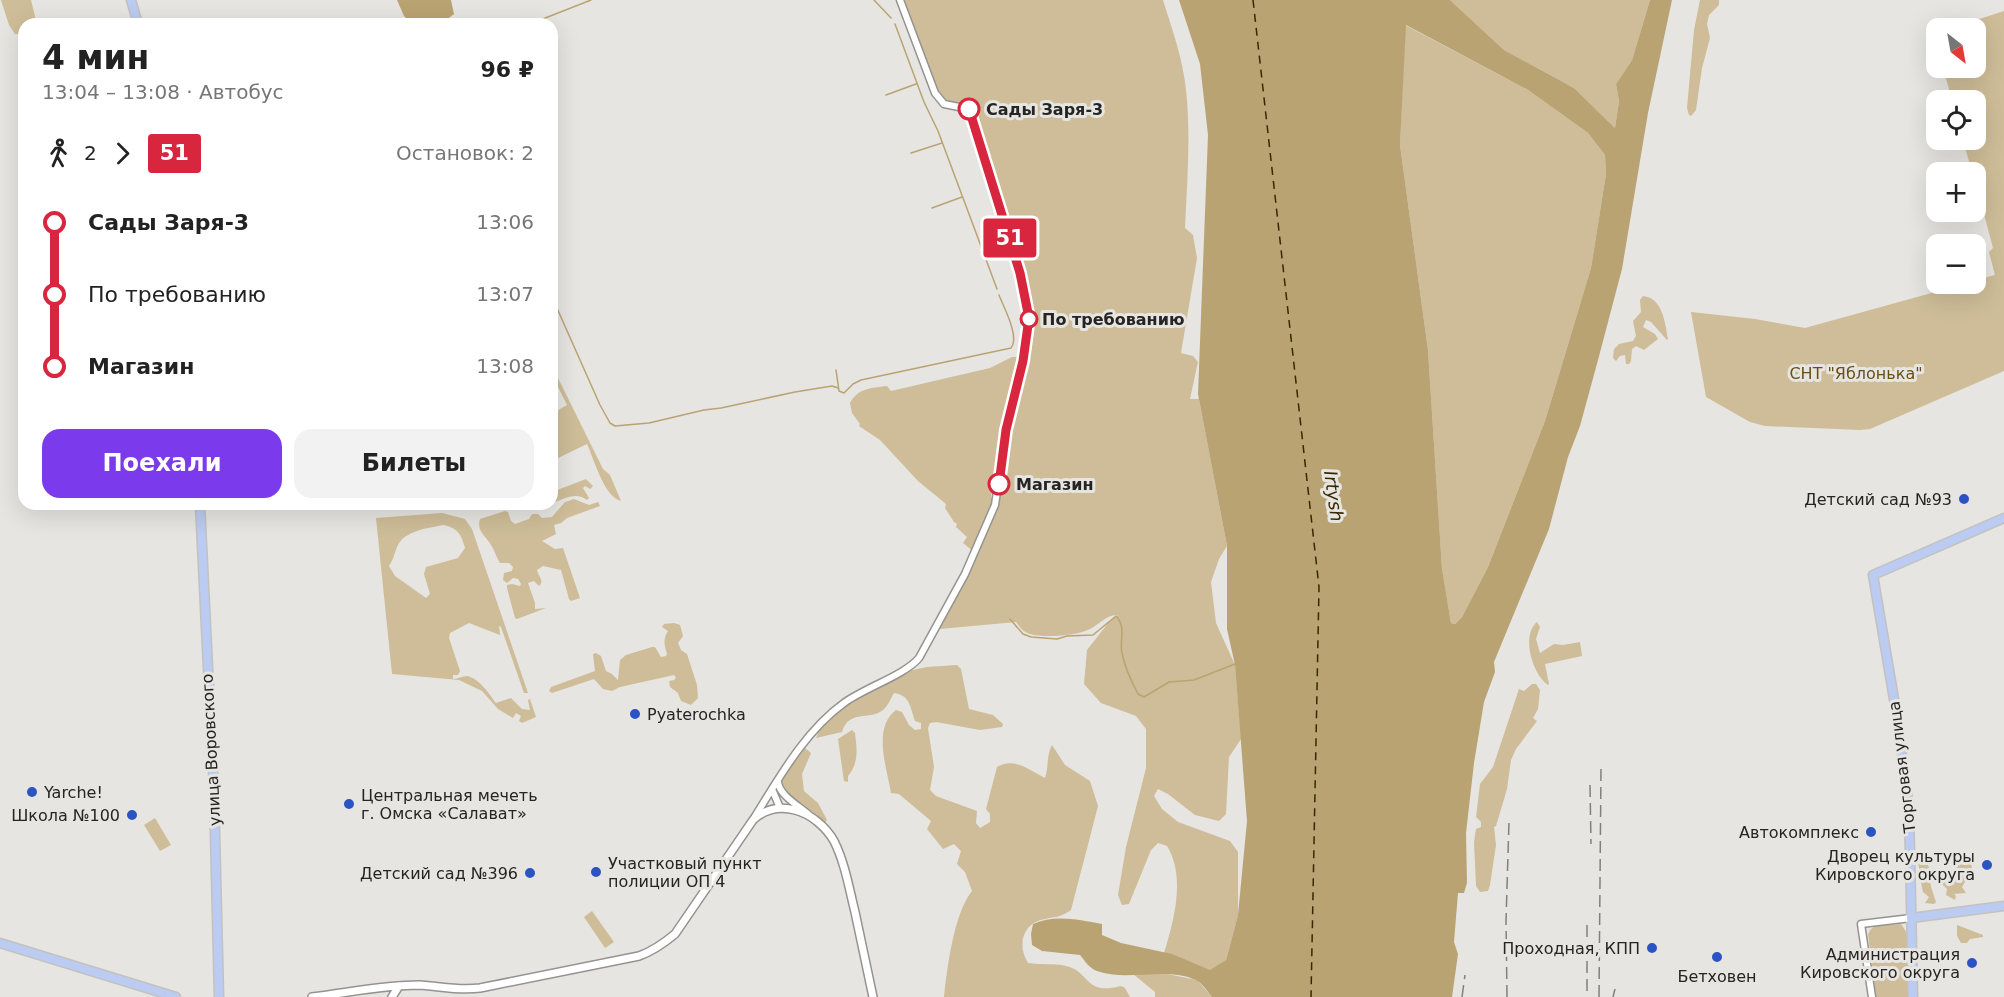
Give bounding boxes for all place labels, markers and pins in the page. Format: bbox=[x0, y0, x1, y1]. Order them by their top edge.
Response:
marker: Сады Заря-3 bbox=[958, 98, 980, 120]
place label: Сады Заря-3 bbox=[986, 100, 1103, 119]
marker: По требованию bbox=[1020, 310, 1038, 328]
place label: По требованию bbox=[1042, 310, 1184, 329]
marker: Магазин bbox=[988, 473, 1010, 495]
place label: Магазин bbox=[1016, 475, 1093, 494]
place label: Детский сад №93 bbox=[1804, 490, 1952, 509]
marker: Детский сад №93 bbox=[1957, 492, 1971, 506]
place label: Pyaterochka bbox=[647, 705, 746, 724]
marker: Pyaterochka bbox=[628, 707, 642, 721]
place label: Yarche! bbox=[43, 783, 103, 802]
marker: Yarche! bbox=[25, 785, 39, 799]
place label: Центральная мечеть г. Омска «Салават» bbox=[361, 786, 538, 823]
marker: Центральная мечеть г. Омска «Салават» bbox=[342, 797, 356, 811]
place label: Школа №100 bbox=[11, 806, 120, 825]
marker: Школа №100 bbox=[125, 808, 139, 822]
place label: Автокомплекс bbox=[1739, 823, 1859, 842]
marker: Автокомплекс bbox=[1864, 825, 1878, 839]
place label: Дворец культуры Кировского округа bbox=[1815, 847, 1975, 884]
place label: Участковый пункт полиции ОП 4 bbox=[608, 854, 762, 891]
marker: Дворец культуры Кировского округа bbox=[1980, 858, 1994, 872]
place label: Детский сад №396 bbox=[360, 864, 518, 883]
marker: Участковый пункт полиции ОП 4 bbox=[589, 865, 603, 879]
marker: Детский сад №396 bbox=[523, 866, 537, 880]
place label: Проходная, КПП bbox=[1502, 939, 1640, 958]
marker: Проходная, КПП bbox=[1645, 941, 1659, 955]
place label: Администрация Кировского округа bbox=[1800, 945, 1960, 982]
marker: Бетховен bbox=[1710, 950, 1724, 964]
marker: Администрация Кировского округа bbox=[1965, 956, 1979, 970]
place label: Бетховен bbox=[1677, 967, 1757, 986]

